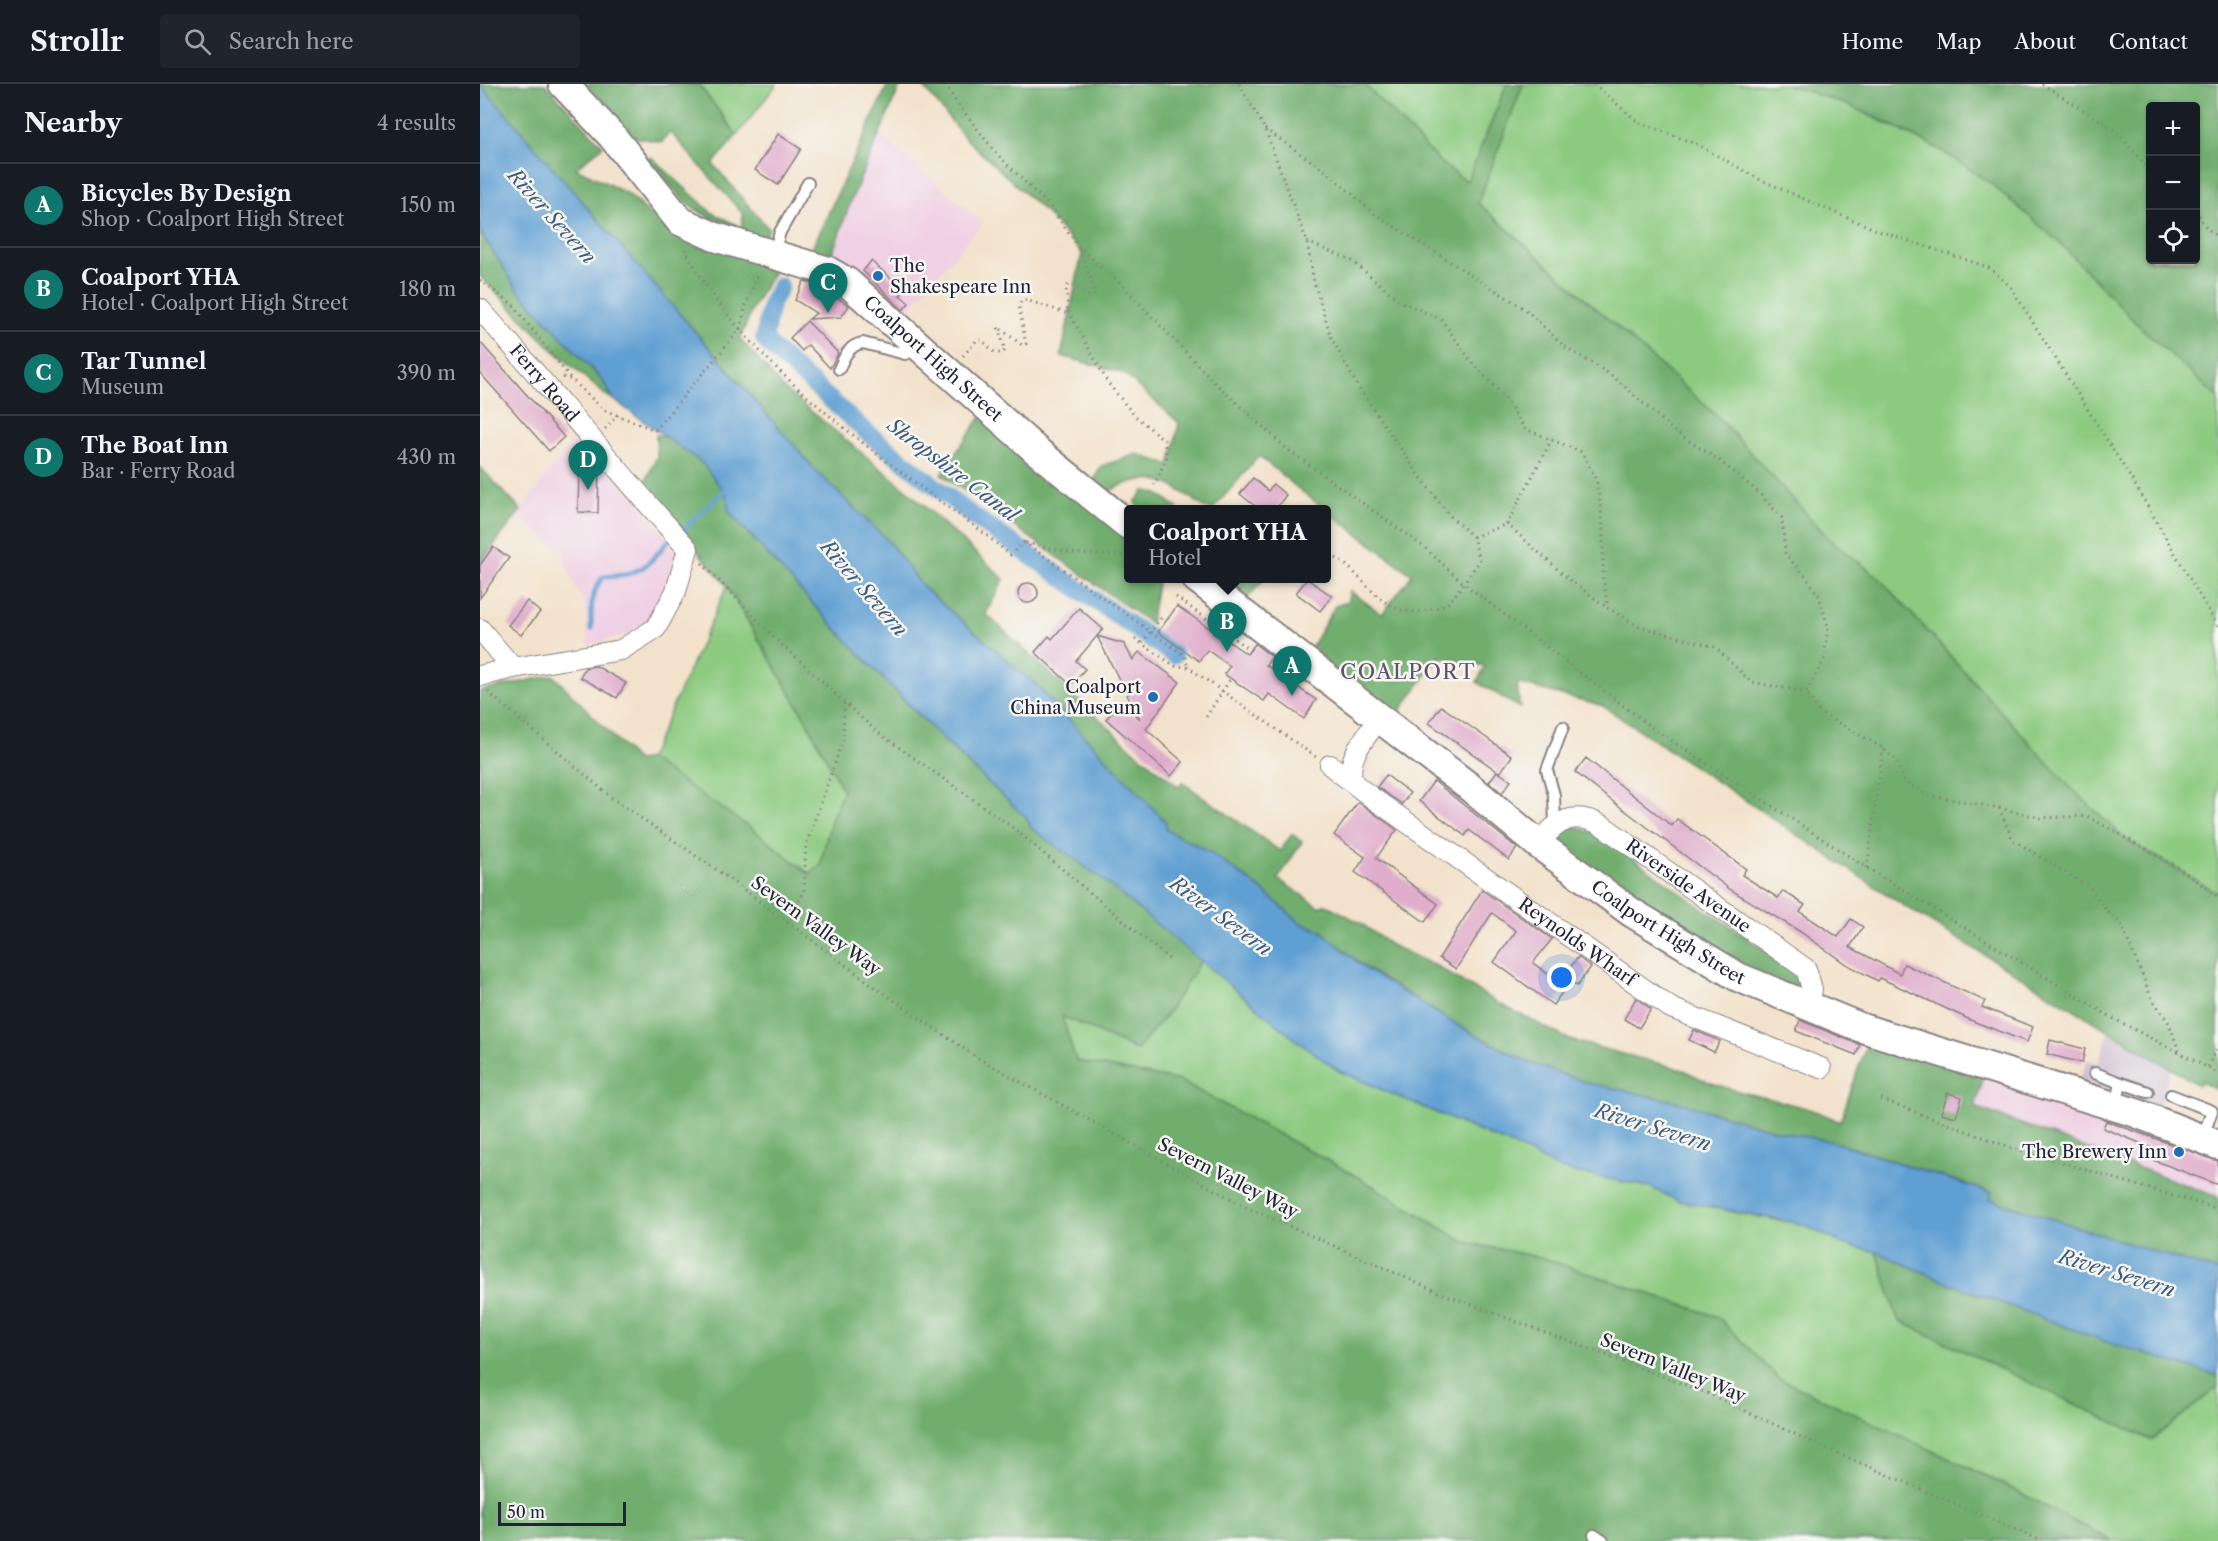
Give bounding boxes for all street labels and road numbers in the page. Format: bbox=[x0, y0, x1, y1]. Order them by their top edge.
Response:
street label: Coalport High Street bbox=[859, 291, 1007, 427]
street label: Ferry Road bbox=[505, 340, 583, 426]
street label: Riverside Avenue bbox=[1621, 834, 1755, 938]
street label: Severn Valley Way bbox=[747, 872, 886, 981]
street label: Coalport High Street bbox=[1587, 876, 1749, 990]
street label: Reynolds Wharf bbox=[1514, 893, 1642, 992]
street label: Severn Valley Way bbox=[1154, 1133, 1303, 1223]
street label: Severn Valley Way bbox=[1597, 1329, 1750, 1408]

